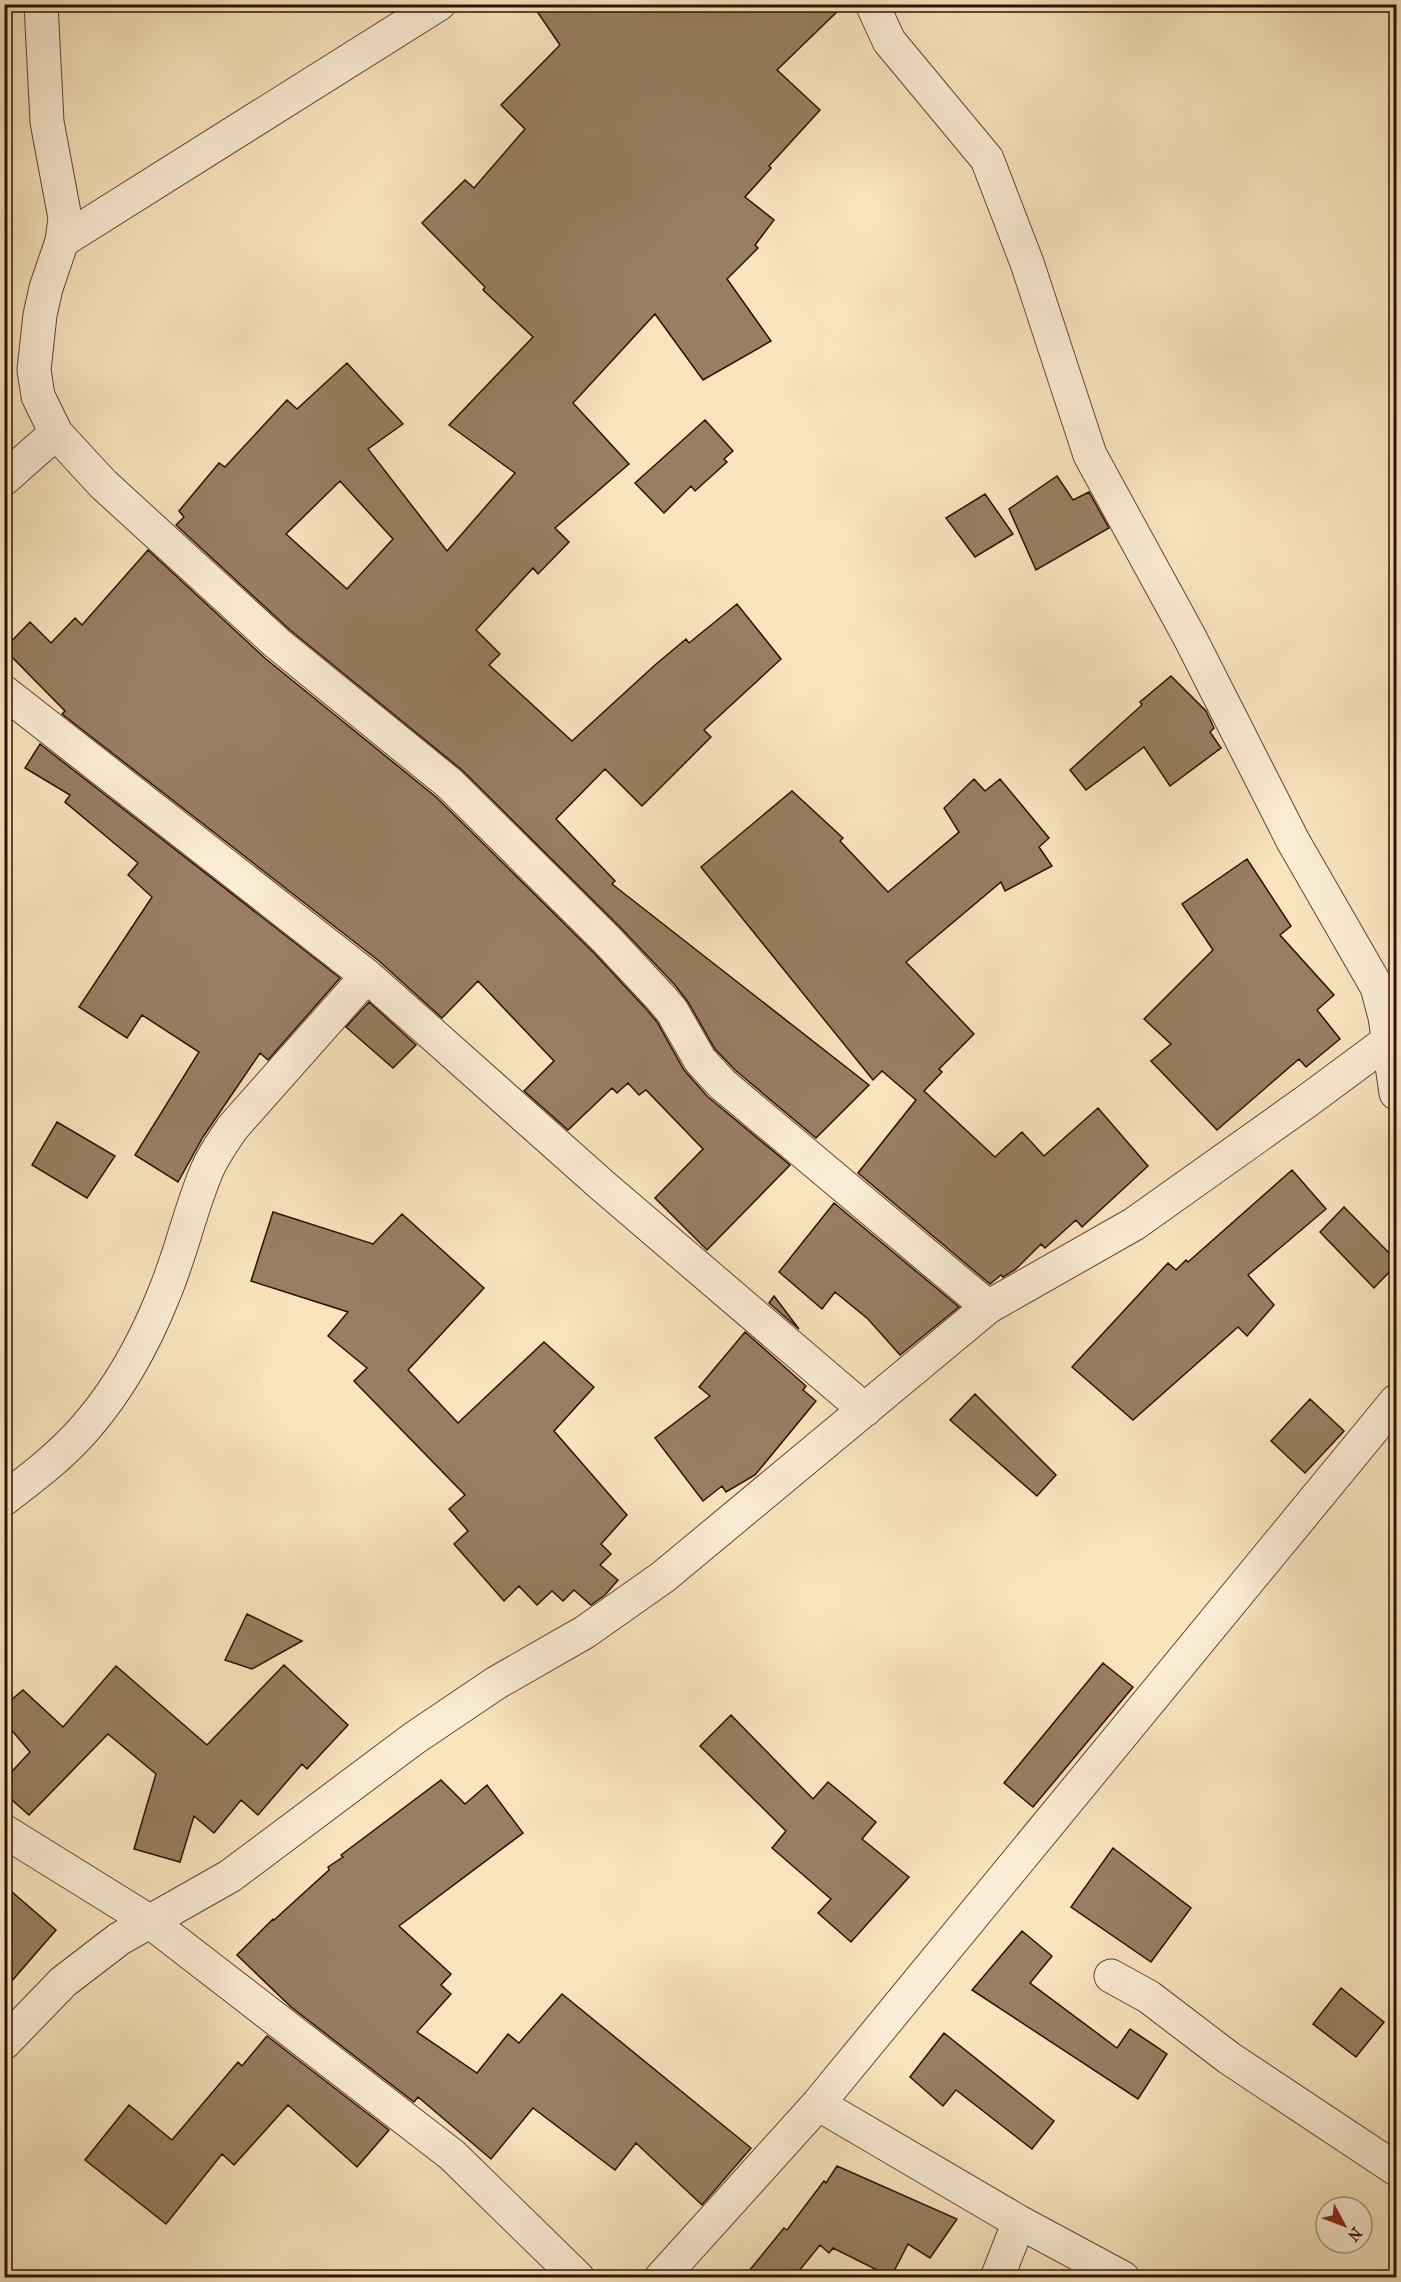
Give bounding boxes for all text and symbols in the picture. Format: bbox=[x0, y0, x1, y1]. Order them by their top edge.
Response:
north arrow bbox=[1314, 2195, 1374, 2255]
text: N bbox=[1343, 2224, 1366, 2246]

